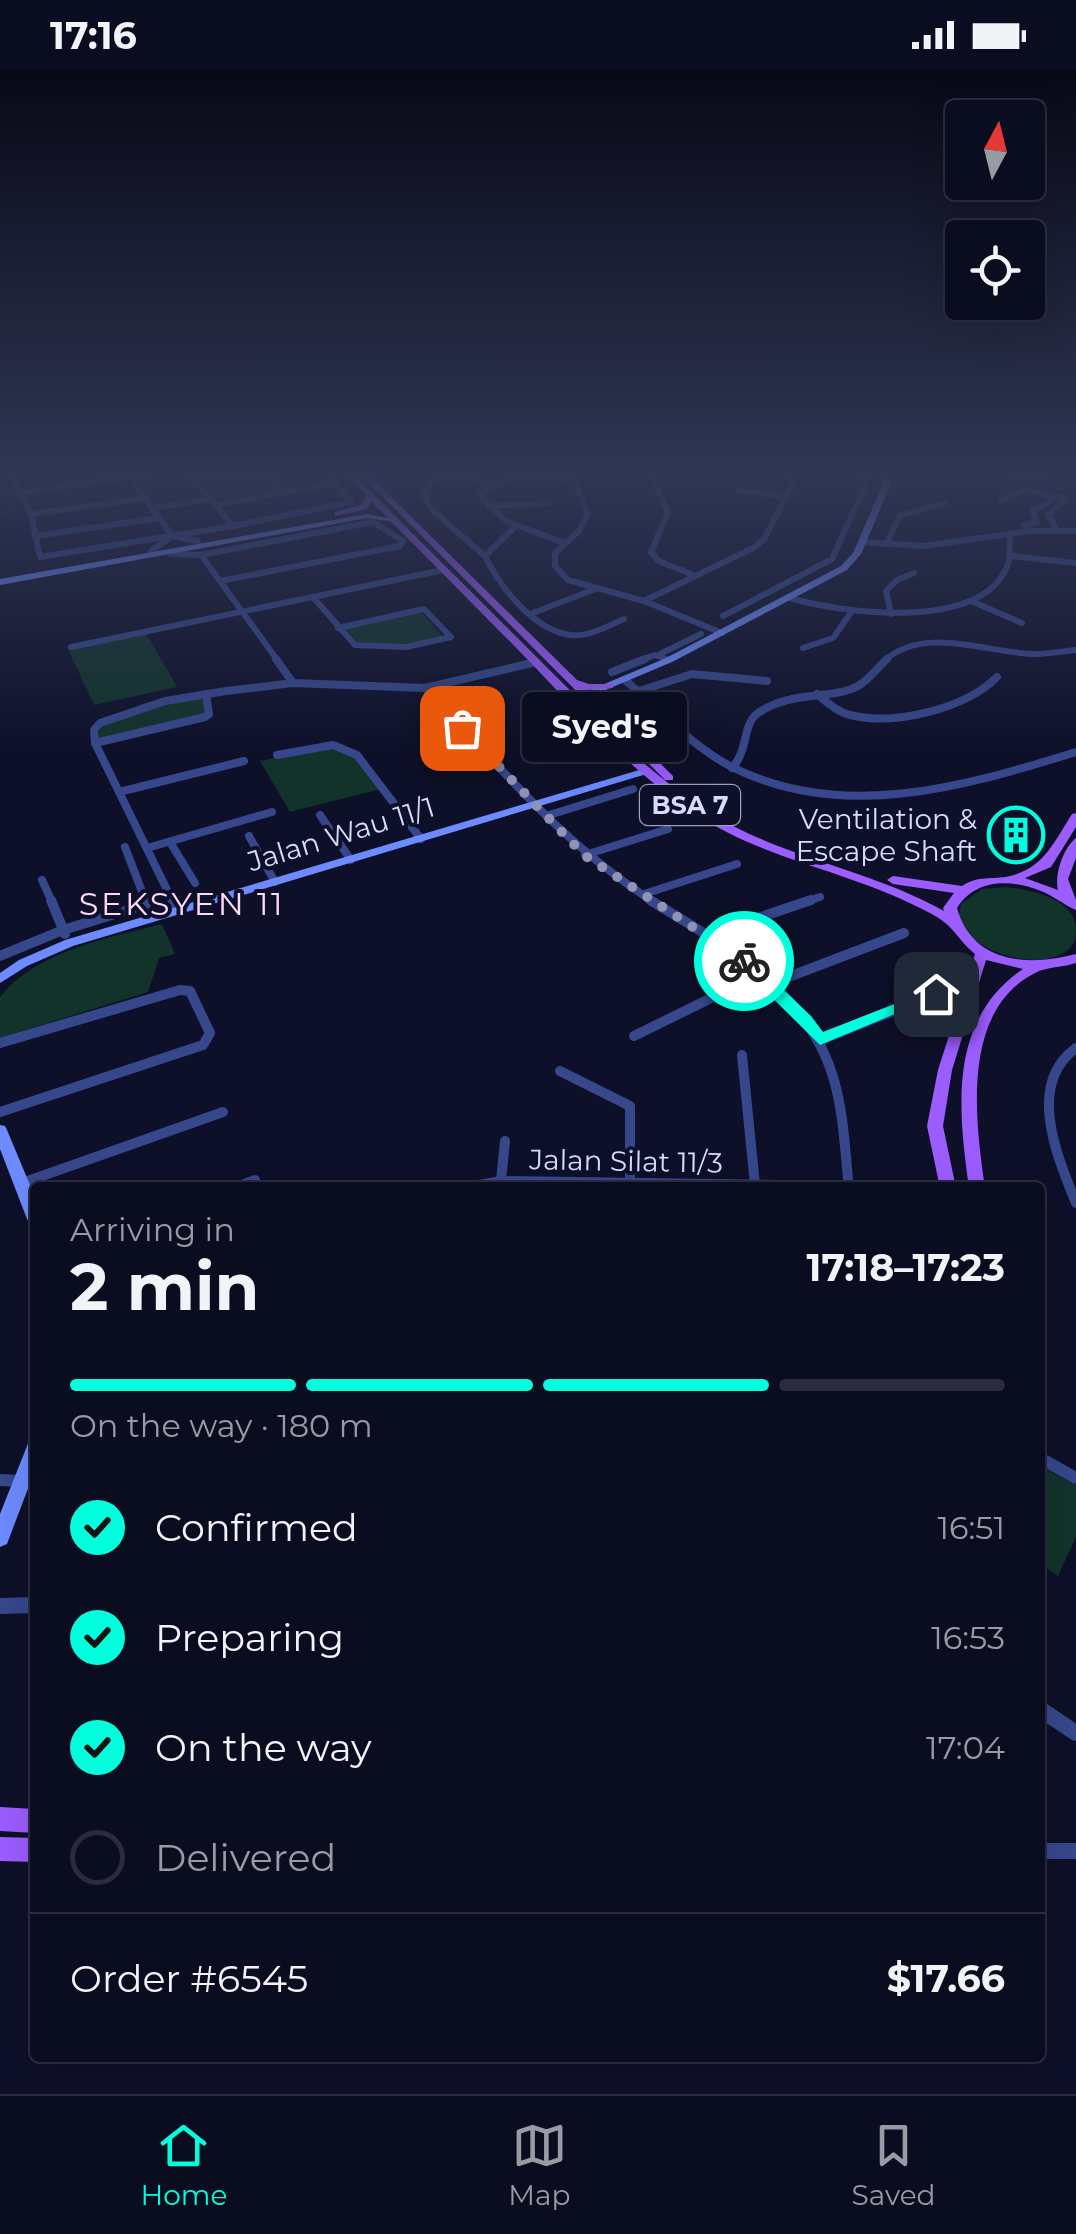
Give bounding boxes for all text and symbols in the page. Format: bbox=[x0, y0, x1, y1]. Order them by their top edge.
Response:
text: 17:16 bbox=[50, 12, 137, 59]
north arrow bbox=[945, 100, 1045, 200]
map controls bbox=[945, 100, 1045, 320]
button: locate bbox=[945, 220, 1045, 320]
pin bbox=[420, 686, 505, 771]
callout: Syed's bbox=[522, 693, 687, 763]
icon: bag bbox=[435, 701, 490, 756]
text: Syed's bbox=[552, 707, 657, 746]
road number: BSA 7 bbox=[640, 785, 740, 825]
street label: Jalan Wau 11/1 bbox=[242, 789, 439, 879]
place label: Ventilation & Escape Shaft bbox=[796, 802, 977, 868]
building icon: Ventilation & Escape Shaft bbox=[986, 805, 1046, 865]
district label: SEKSYEN 11 bbox=[79, 884, 285, 923]
courier bbox=[694, 911, 794, 1011]
icon: bike bbox=[717, 934, 772, 989]
pin bbox=[894, 952, 979, 1037]
icon: home bbox=[909, 967, 964, 1022]
street label: Jalan Silat 11/3 bbox=[528, 1142, 723, 1180]
text: Arriving in bbox=[70, 1210, 235, 1249]
text: 17:18–17:23 bbox=[807, 1244, 1005, 1291]
text: 2 min bbox=[70, 1247, 259, 1326]
text: On the way · 180 m bbox=[70, 1406, 373, 1445]
icon: check bbox=[70, 1500, 125, 1555]
text: Confirmed bbox=[155, 1504, 358, 1551]
text: 16:51 bbox=[938, 1508, 1005, 1547]
icon: check bbox=[70, 1610, 125, 1665]
text: Preparing bbox=[155, 1614, 344, 1661]
text: 16:53 bbox=[931, 1618, 1005, 1657]
icon: check bbox=[70, 1720, 125, 1775]
text: On the way bbox=[155, 1724, 372, 1771]
text: 17:04 bbox=[926, 1728, 1005, 1767]
text: Delivered bbox=[155, 1834, 336, 1881]
text: Order #6545 bbox=[70, 1955, 308, 2002]
text: $17.66 bbox=[887, 1955, 1005, 2002]
tab: Home bbox=[140, 2118, 227, 2212]
tab: Map bbox=[508, 2118, 571, 2212]
tab: Saved bbox=[851, 2118, 936, 2212]

